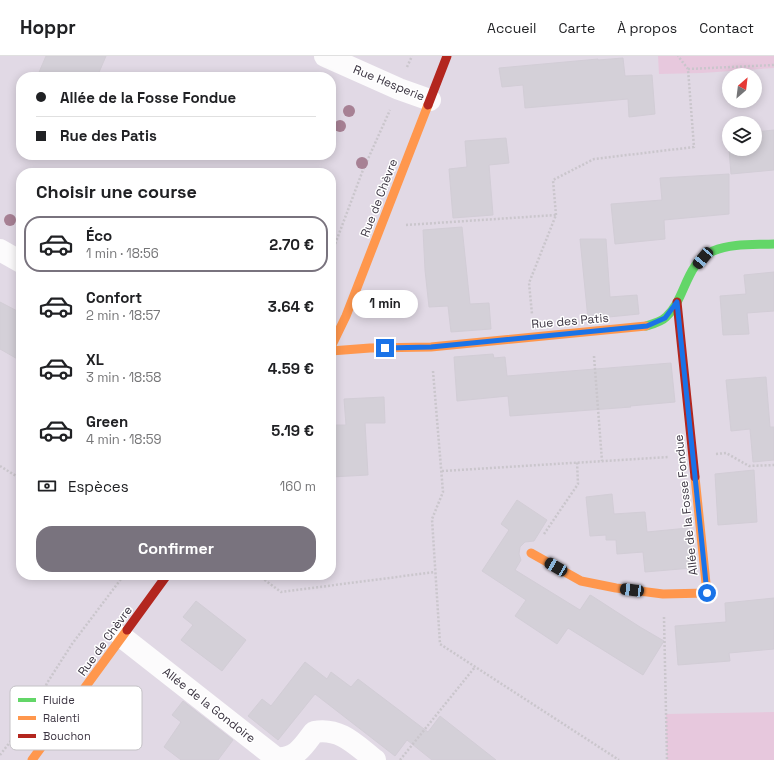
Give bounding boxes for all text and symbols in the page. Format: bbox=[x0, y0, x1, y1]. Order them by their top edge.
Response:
text: Hoppr bbox=[20, 15, 76, 40]
text: Accueil bbox=[487, 19, 536, 37]
text: Carte bbox=[558, 19, 595, 37]
text: À propos bbox=[617, 19, 677, 37]
text: Contact bbox=[699, 19, 754, 37]
street label: Rue Hesperie bbox=[351, 61, 427, 105]
north arrow bbox=[722, 68, 762, 108]
map controls bbox=[722, 68, 762, 156]
text: Allée de la Fosse Fondue bbox=[60, 88, 236, 107]
button: layers bbox=[722, 116, 762, 156]
text: Rue des Patis bbox=[60, 126, 157, 145]
street label: Rue de Chèvre bbox=[357, 156, 401, 240]
text: Choisir une course bbox=[36, 180, 197, 203]
icon: car bbox=[38, 226, 74, 262]
text: Éco bbox=[86, 226, 112, 245]
text: 2.70 € bbox=[269, 235, 314, 254]
text: 1 min · 18:56 bbox=[86, 245, 159, 262]
car bbox=[691, 245, 715, 271]
icon: car bbox=[38, 288, 74, 324]
text: Confort bbox=[86, 288, 142, 307]
callout: 1 min bbox=[352, 290, 418, 318]
text: 1 min bbox=[369, 295, 401, 312]
text: 3.64 € bbox=[268, 297, 314, 316]
text: 2 min · 18:57 bbox=[86, 307, 160, 324]
street label: Rue des Patis bbox=[531, 310, 609, 332]
route end bbox=[376, 339, 394, 357]
icon: car bbox=[38, 350, 74, 386]
text: XL bbox=[86, 350, 104, 369]
text: 4.59 € bbox=[268, 359, 314, 378]
text: 3 min · 18:58 bbox=[86, 369, 161, 386]
icon: car bbox=[38, 412, 74, 448]
text: Green bbox=[86, 412, 128, 431]
text: 5.19 € bbox=[271, 421, 314, 440]
text: 4 min · 18:59 bbox=[86, 431, 161, 448]
street label: Allée de la Fosse Fondue bbox=[671, 434, 701, 576]
icon: cash bbox=[36, 475, 58, 497]
text: Espèces bbox=[68, 477, 129, 496]
text: 160 m bbox=[280, 478, 316, 495]
button: Confirmer bbox=[36, 526, 316, 572]
car bbox=[543, 556, 569, 578]
car bbox=[619, 583, 645, 597]
route start bbox=[698, 584, 716, 602]
street label: Rue de Chèvre bbox=[74, 603, 136, 679]
street label: Allée de la Gondoire bbox=[159, 664, 259, 746]
legend bbox=[10, 686, 142, 750]
text: Fluide bbox=[43, 693, 75, 707]
text: Ralenti bbox=[43, 711, 80, 725]
text: Bouchon bbox=[43, 729, 91, 743]

